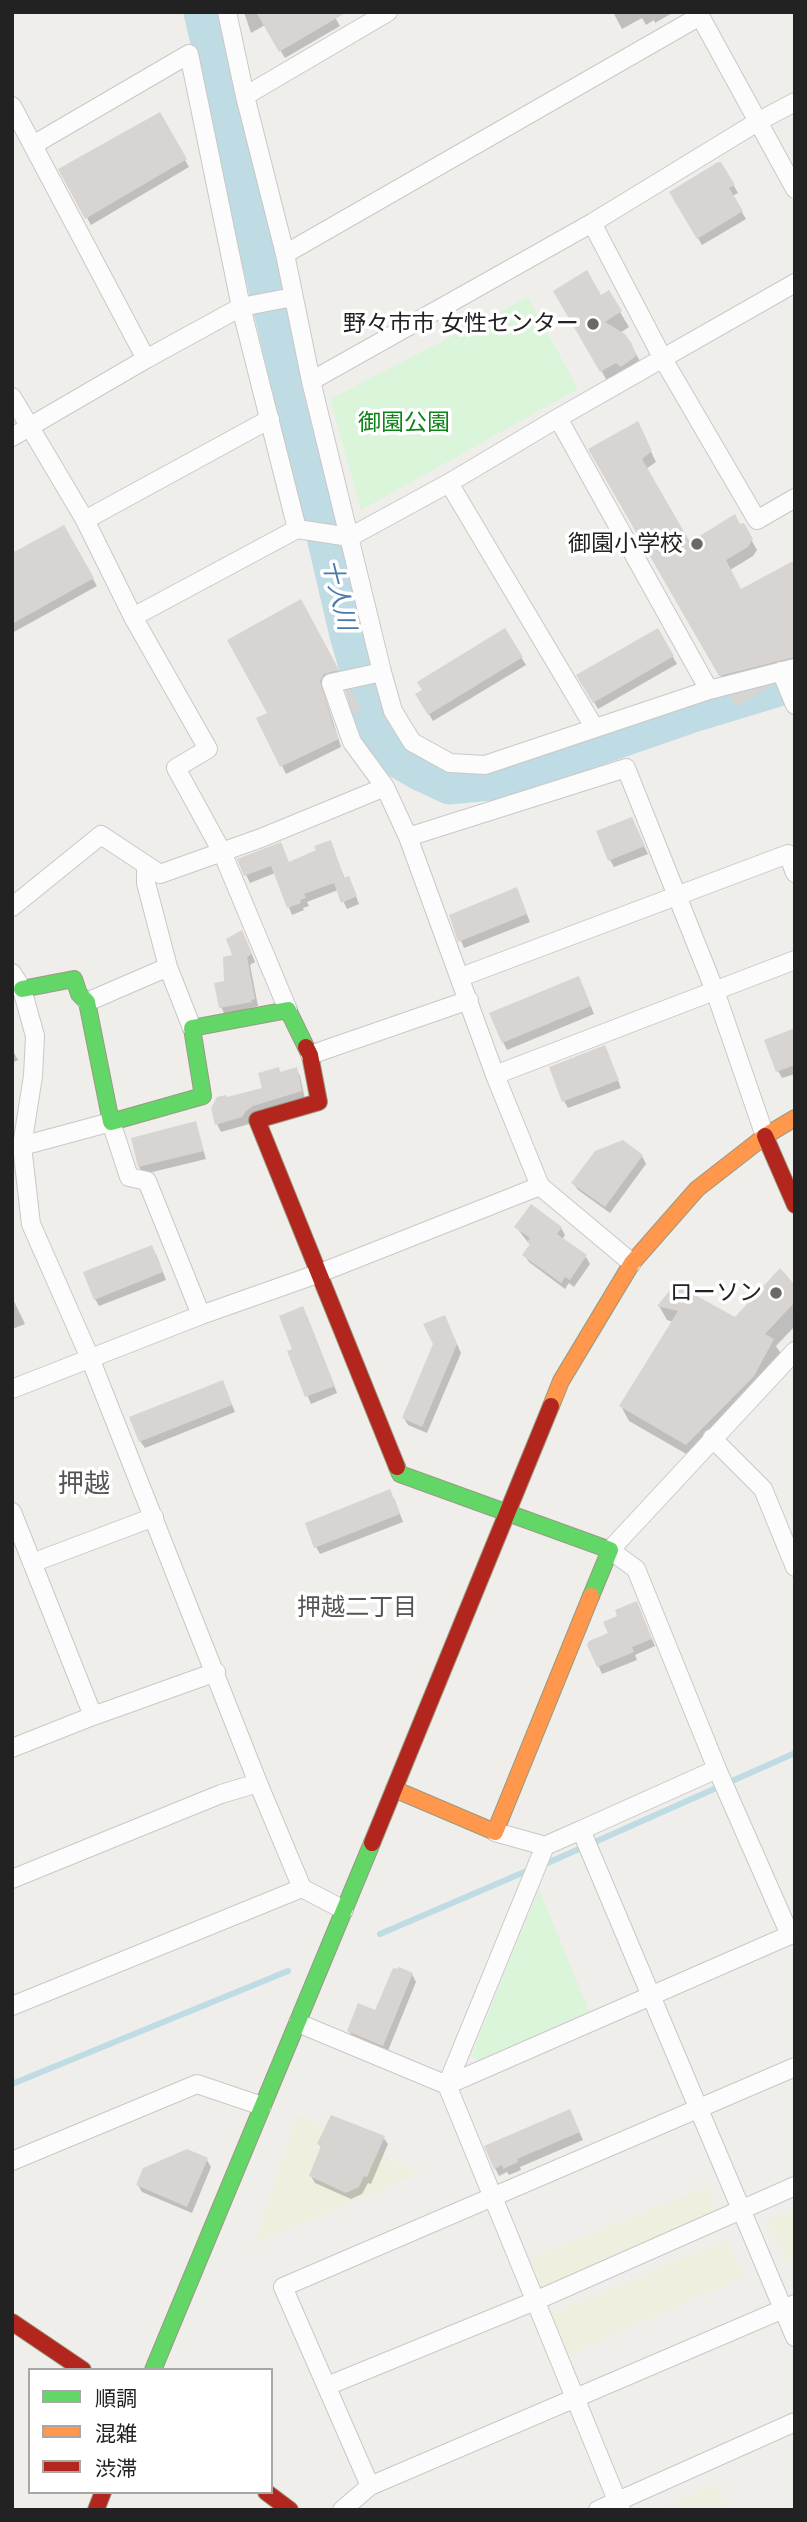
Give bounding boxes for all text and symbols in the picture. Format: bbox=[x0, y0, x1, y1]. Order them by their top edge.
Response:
place label: 野々市市 女性センター bbox=[343, 310, 579, 338]
marker: 野々市市 女性センター bbox=[585, 316, 601, 332]
park label: 御園公園 bbox=[358, 409, 450, 437]
place label: 御園小学校 bbox=[568, 530, 683, 558]
marker: 御園小学校 bbox=[689, 536, 705, 552]
water label: 十人川 bbox=[315, 557, 361, 633]
place label: ローソン bbox=[670, 1279, 762, 1307]
marker: ローソン bbox=[768, 1285, 784, 1301]
district label: 押越 bbox=[58, 1469, 110, 1501]
district label: 押越二丁目 bbox=[297, 1594, 417, 1622]
legend bbox=[28, 2368, 273, 2494]
text: 順調 bbox=[95, 2384, 137, 2412]
text: 混雑 bbox=[95, 2419, 137, 2447]
text: 渋滞 bbox=[95, 2454, 137, 2482]

